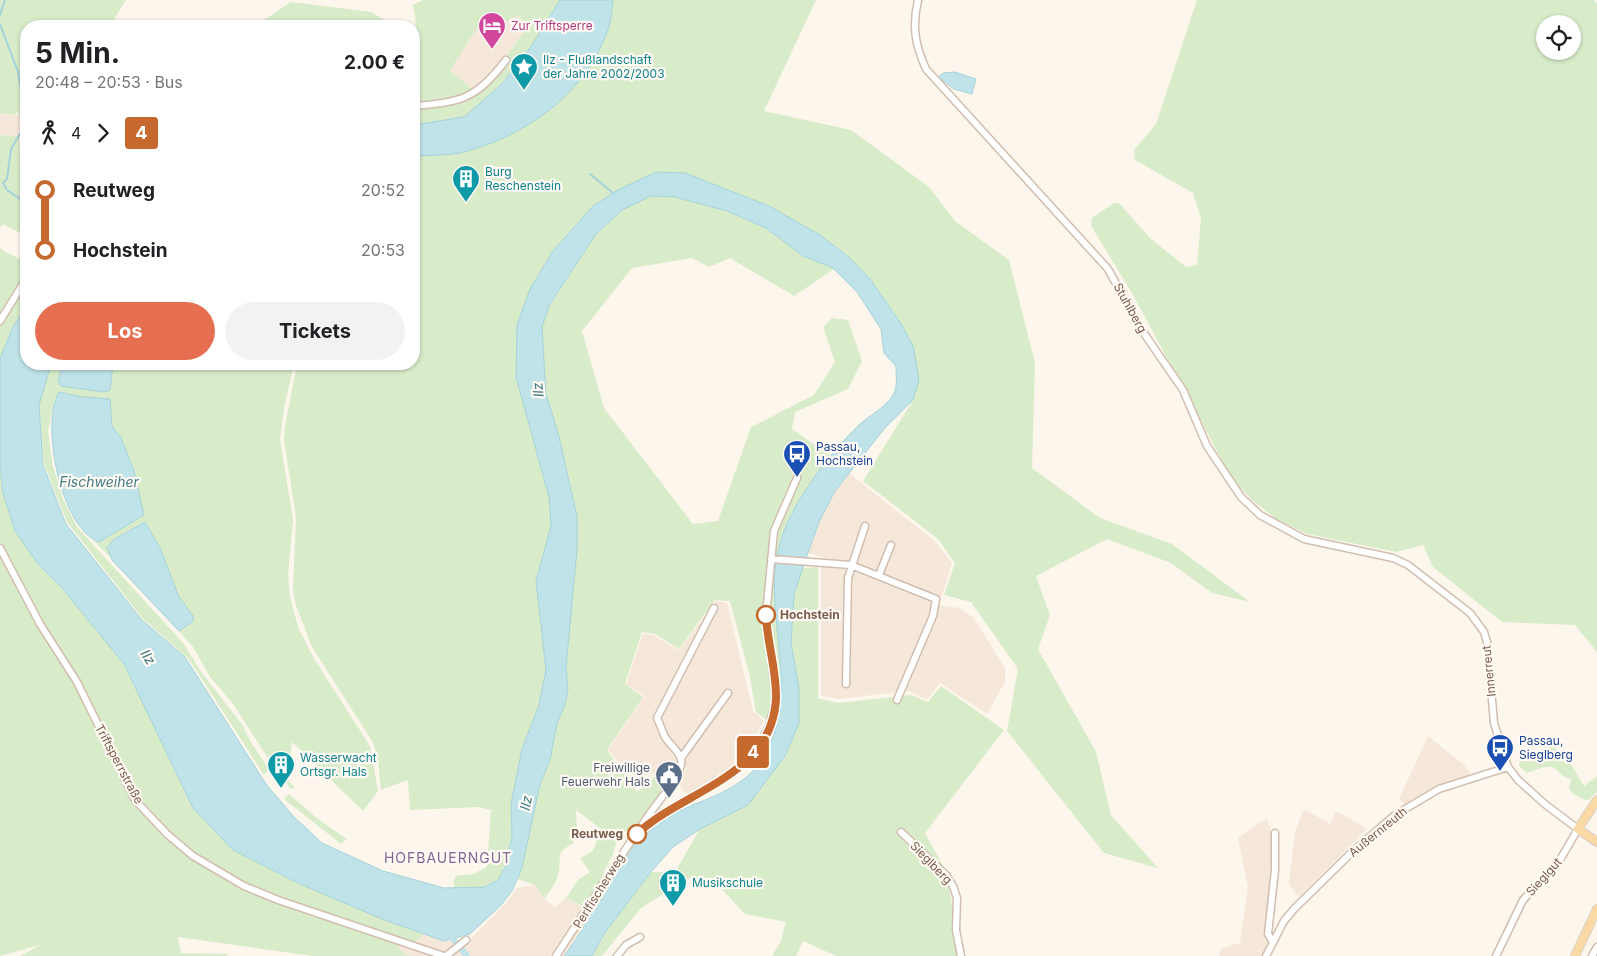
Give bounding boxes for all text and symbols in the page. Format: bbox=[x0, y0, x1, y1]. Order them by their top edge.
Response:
hotel icon: Zur Triftsperre bbox=[477, 11, 507, 50]
map controls bbox=[1536, 15, 1581, 60]
button: locate bbox=[1536, 15, 1581, 60]
place label: Zur Triftsperre bbox=[511, 18, 593, 33]
text: 5 Min. bbox=[35, 36, 120, 70]
text: 2.00 € bbox=[344, 51, 405, 74]
place icon: Ilz - Flußlandschaft der Jahre 2002/2003 bbox=[509, 52, 539, 91]
place label: Ilz - Flußlandschaft der Jahre 2002/2003 bbox=[543, 52, 665, 81]
text: 20:48 – 20:53 · Bus bbox=[35, 72, 183, 92]
icon: walk bbox=[35, 119, 63, 147]
icon: forward bbox=[89, 119, 117, 147]
text: 4 bbox=[135, 122, 148, 143]
text: 4 bbox=[71, 123, 81, 143]
building icon: Burg Reschenstein bbox=[451, 164, 481, 203]
place label: Burg Reschenstein bbox=[485, 164, 561, 193]
text: Reutweg bbox=[73, 179, 155, 202]
text: 20:52 bbox=[361, 180, 405, 200]
text: Hochstein bbox=[73, 239, 168, 262]
text: 20:53 bbox=[361, 240, 405, 260]
street label: Stuhlberg bbox=[1111, 280, 1150, 335]
button: Los bbox=[35, 302, 215, 360]
button: Tickets bbox=[225, 302, 405, 360]
water label: Ilz bbox=[528, 382, 547, 398]
bus stop icon: Passau, Hochstein bbox=[782, 439, 812, 478]
place label: Passau, Hochstein bbox=[816, 439, 873, 468]
water label: Fischweiher bbox=[59, 473, 140, 490]
marker: Hochstein bbox=[756, 605, 776, 625]
place label: Hochstein bbox=[780, 607, 840, 622]
street label: Innerreut bbox=[1478, 645, 1499, 697]
water label: Ilz bbox=[137, 646, 160, 668]
street label: Triftsperrstraße bbox=[92, 721, 147, 806]
bus stop icon: Passau, Sieglberg bbox=[1485, 733, 1515, 772]
place label: Passau, Sieglberg bbox=[1519, 733, 1573, 762]
line badge: 4 bbox=[737, 736, 769, 768]
text: 4 bbox=[747, 741, 759, 762]
building icon: Wasserwacht Ortsgr. Hals bbox=[266, 750, 296, 789]
place label: Wasserwacht Ortsgr. Hals bbox=[300, 750, 377, 779]
place label: Freiwillige Feuerwehr Hals bbox=[561, 760, 650, 789]
public building icon: Freiwillige Feuerwehr Hals bbox=[654, 760, 684, 799]
water label: Ilz bbox=[516, 794, 535, 812]
street label: Außernreuth bbox=[1345, 803, 1410, 860]
marker: Reutweg bbox=[627, 824, 647, 844]
place label: Reutweg bbox=[571, 826, 623, 841]
street label: Sieglberg bbox=[907, 838, 955, 887]
district label: HOFBAUERNGUT bbox=[384, 849, 512, 866]
street label: Perlfischerweg bbox=[570, 851, 628, 931]
street label: Sieglgut bbox=[1523, 854, 1565, 899]
building icon: Musikschule bbox=[658, 868, 688, 907]
place label: Musikschule bbox=[692, 875, 763, 890]

